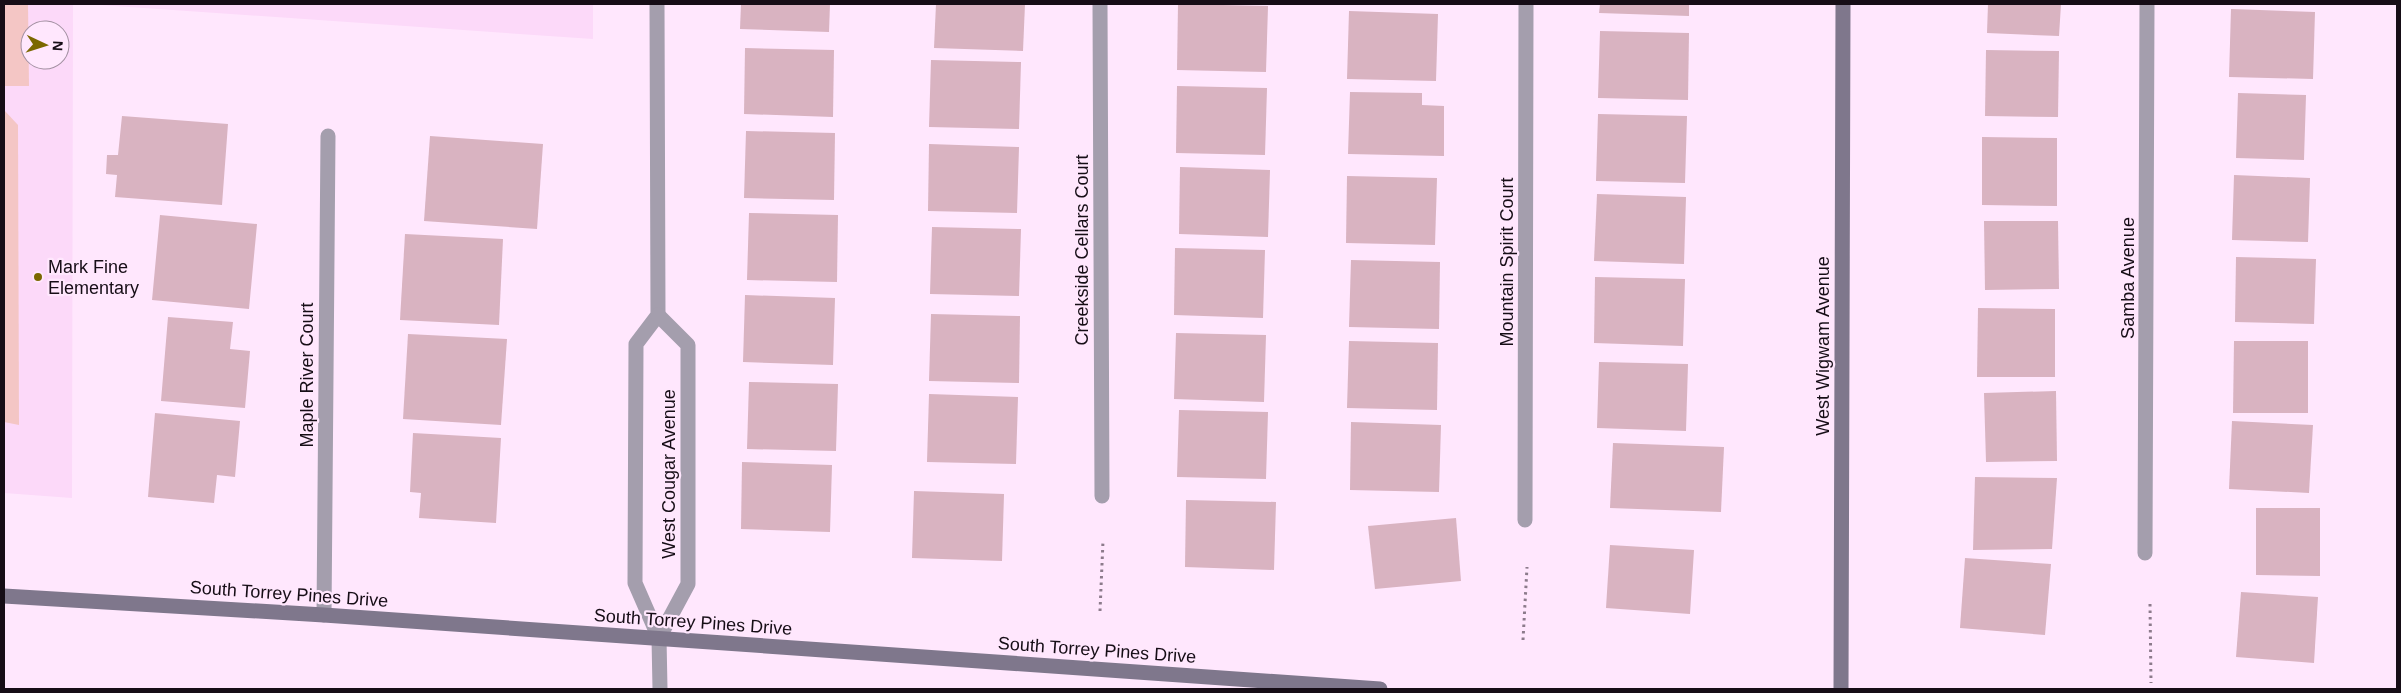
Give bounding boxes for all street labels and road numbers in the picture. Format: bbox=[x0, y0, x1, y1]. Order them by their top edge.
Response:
street label: Creekside Cellars Court bbox=[1072, 154, 1092, 346]
street label: Mountain Spirit Court bbox=[1497, 177, 1517, 347]
street label: Samba Avenue bbox=[2118, 217, 2138, 339]
street label: West Wigwam Avenue bbox=[1813, 256, 1833, 436]
street label: Maple River Court bbox=[297, 302, 317, 448]
street label: West Cougar Avenue bbox=[659, 389, 679, 559]
street label: South Torrey Pines Drive bbox=[189, 577, 389, 611]
street label: South Torrey Pines Drive bbox=[593, 605, 793, 639]
street label: South Torrey Pines Drive bbox=[997, 633, 1197, 667]

